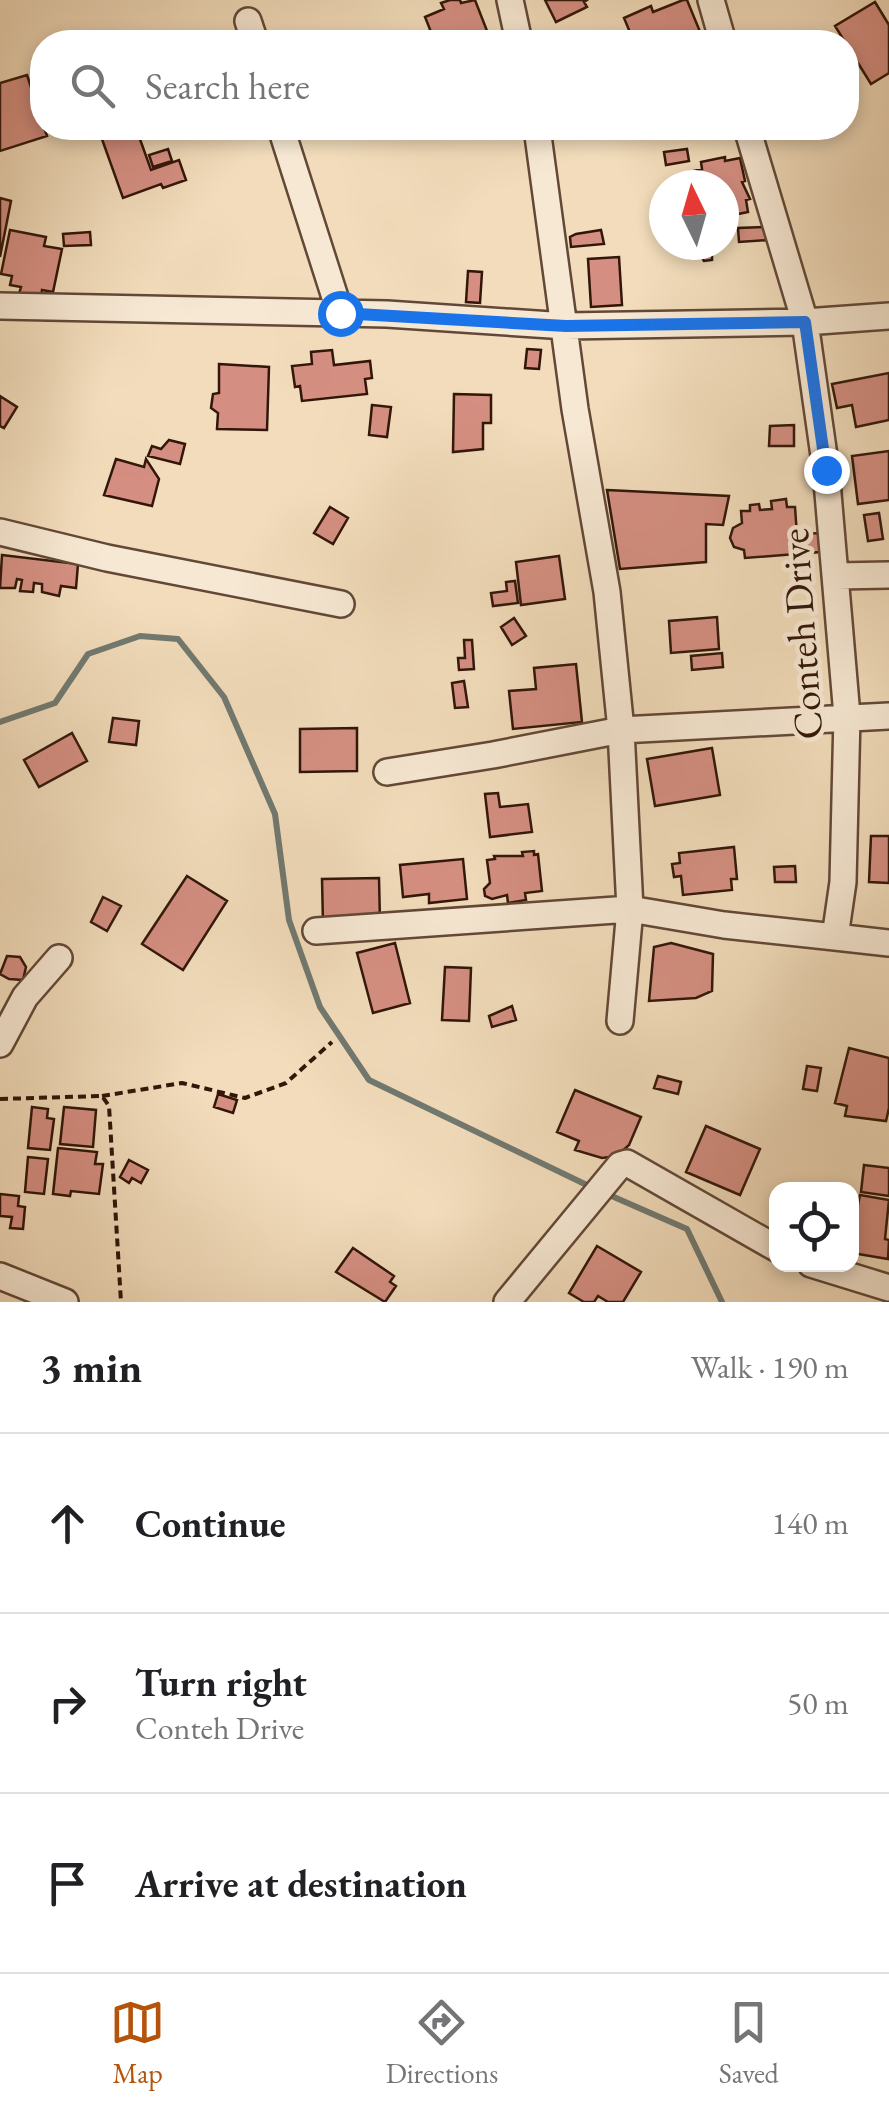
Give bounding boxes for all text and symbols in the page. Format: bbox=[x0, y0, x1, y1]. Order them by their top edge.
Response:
search box bbox=[30, 30, 859, 140]
icon: search bbox=[65, 58, 120, 113]
text: Search here bbox=[145, 61, 310, 110]
north arrow bbox=[649, 170, 739, 260]
route start bbox=[318, 291, 364, 337]
route end bbox=[804, 448, 850, 494]
street label: Conteh Drive bbox=[768, 527, 834, 741]
map controls bbox=[769, 1182, 859, 1272]
button: locate bbox=[769, 1182, 859, 1272]
text: 3 min bbox=[40, 1340, 142, 1395]
text: Walk · 190 m bbox=[691, 1346, 849, 1388]
icon: ahead bbox=[40, 1496, 95, 1551]
text: Continue bbox=[135, 1499, 286, 1548]
text: 140 m bbox=[772, 1502, 849, 1544]
text: Turn right bbox=[135, 1658, 307, 1707]
icon: right bbox=[40, 1676, 95, 1731]
text: 50 m bbox=[787, 1682, 849, 1724]
text: Conteh Drive bbox=[135, 1707, 304, 1749]
icon: arrive bbox=[40, 1856, 95, 1911]
text: Arrive at destination bbox=[135, 1859, 467, 1908]
tab: Map bbox=[110, 1995, 165, 2091]
tab: Directions bbox=[386, 1995, 498, 2091]
tab: Saved bbox=[719, 1995, 779, 2091]

